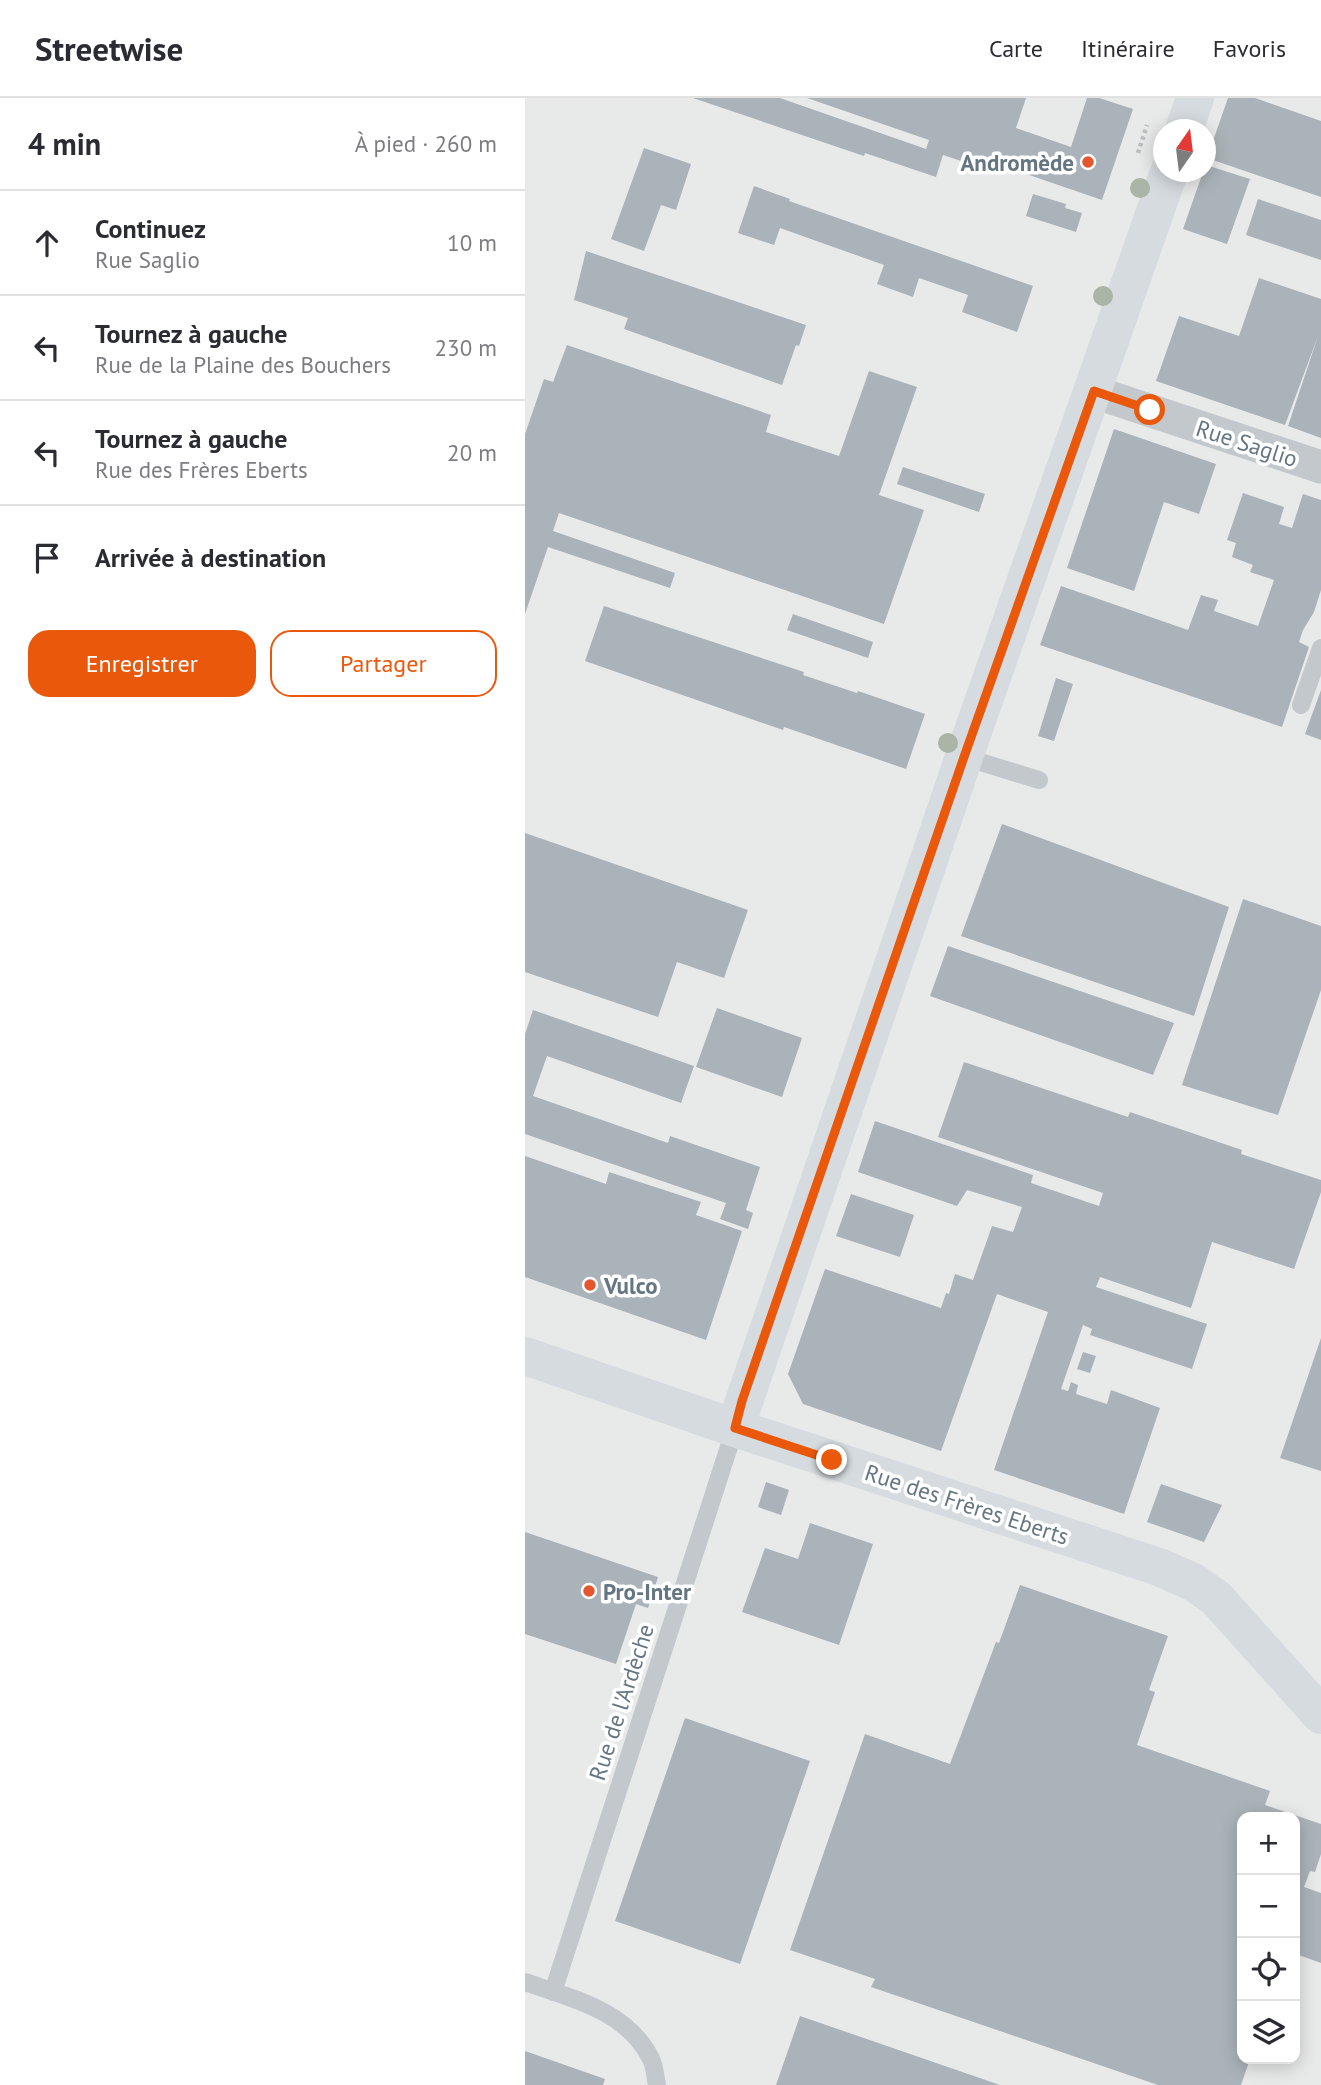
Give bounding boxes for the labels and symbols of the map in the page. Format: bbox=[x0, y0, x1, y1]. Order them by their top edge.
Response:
north arrow bbox=[1153, 119, 1216, 182]
place label: Andromède bbox=[960, 148, 1074, 177]
marker: Andromède bbox=[1080, 154, 1096, 170]
route start bbox=[1134, 394, 1165, 425]
street label: Rue Saglio bbox=[1193, 413, 1301, 473]
place label: Vulco bbox=[603, 1271, 658, 1300]
marker: Vulco bbox=[582, 1277, 598, 1293]
route end bbox=[816, 1444, 847, 1475]
street label: Rue des Frères Eberts bbox=[861, 1457, 1073, 1551]
place label: Pro-Inter bbox=[603, 1577, 692, 1606]
marker: Pro-Inter bbox=[581, 1583, 597, 1599]
street label: Rue de l'Ardèche bbox=[582, 1620, 660, 1784]

